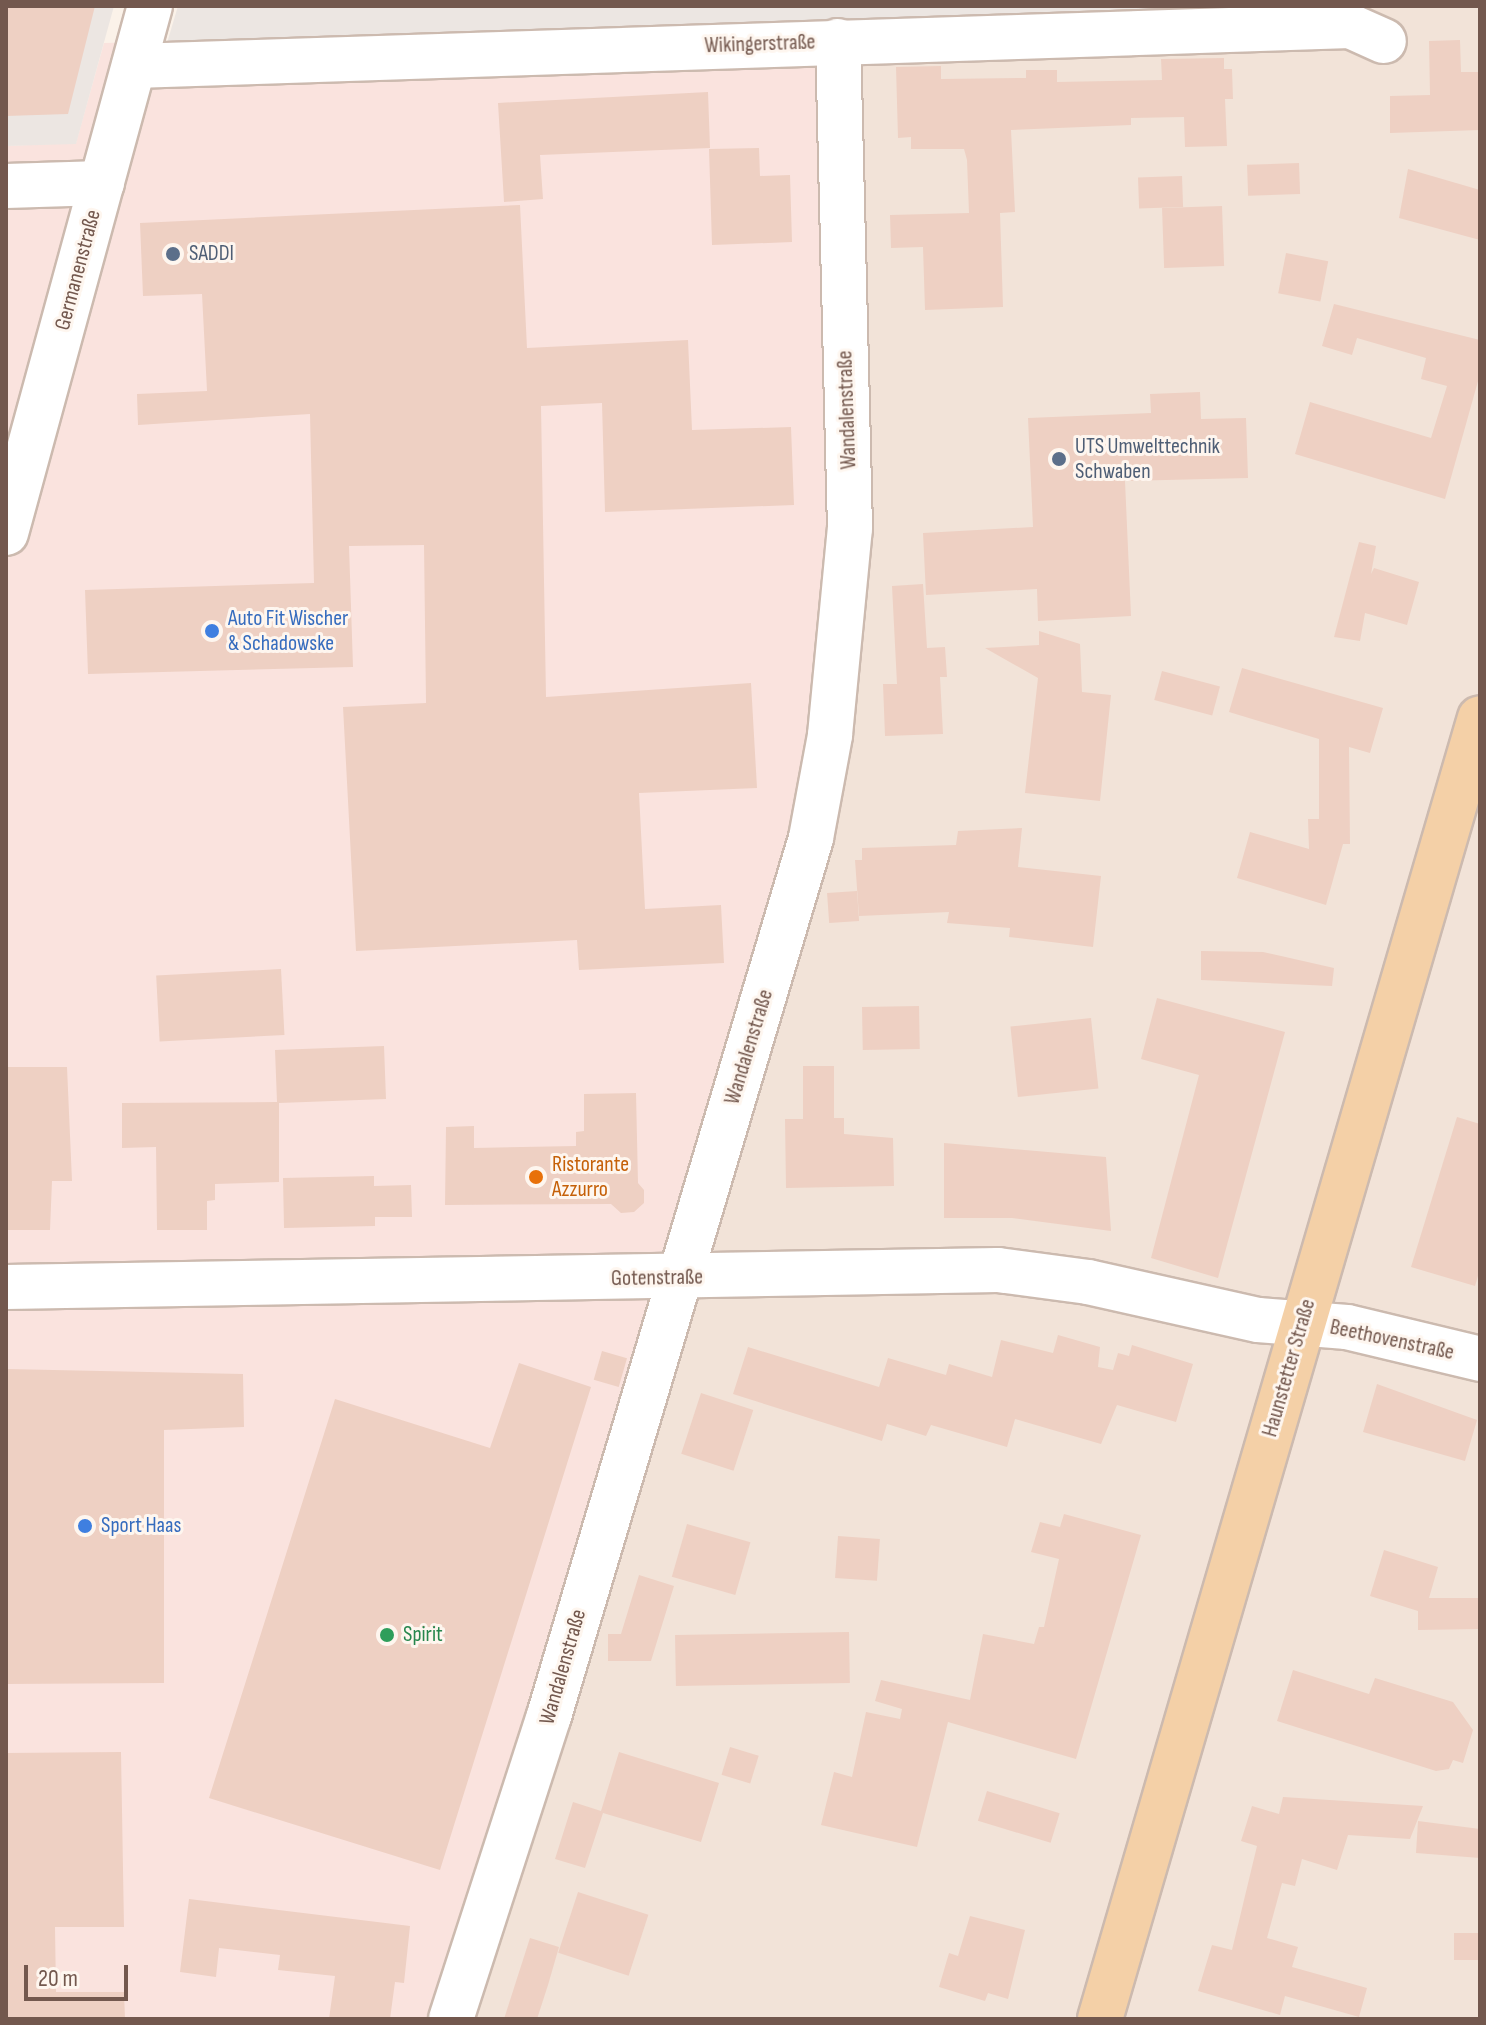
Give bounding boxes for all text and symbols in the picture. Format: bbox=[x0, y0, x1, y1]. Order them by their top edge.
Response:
street label: Wikingerstraße bbox=[704, 29, 816, 59]
street label: Germanenstraße bbox=[49, 207, 107, 333]
place label: SADDI bbox=[189, 241, 234, 267]
marker: SADDI bbox=[164, 245, 182, 263]
street label: Wandalenstraße bbox=[832, 350, 862, 470]
place label: UTS Umwelttechnik Schwaben bbox=[1075, 433, 1220, 484]
marker: UTS Umwelttechnik Schwaben bbox=[1050, 450, 1068, 468]
place label: Auto Fit Wischer & Schadowske bbox=[228, 605, 348, 656]
marker: Auto Fit Wischer & Schadowske bbox=[203, 622, 221, 640]
street label: Wandalenstraße bbox=[719, 986, 779, 1108]
place label: Ristorante Azzurro bbox=[552, 1151, 629, 1202]
marker: Ristorante Azzurro bbox=[527, 1168, 545, 1186]
street label: Gotenstraße bbox=[611, 1264, 703, 1292]
street label: Haunstetter Straße bbox=[1257, 1296, 1321, 1440]
street label: Beethovenstraße bbox=[1328, 1314, 1456, 1366]
place label: Sport Haas bbox=[101, 1513, 181, 1539]
marker: Sport Haas bbox=[76, 1517, 94, 1535]
street label: Wandalenstraße bbox=[534, 1606, 592, 1728]
place label: Spirit bbox=[403, 1622, 443, 1648]
marker: Spirit bbox=[378, 1626, 396, 1644]
scale bar bbox=[28, 1949, 132, 1999]
text: 20 m bbox=[38, 1964, 78, 1993]

